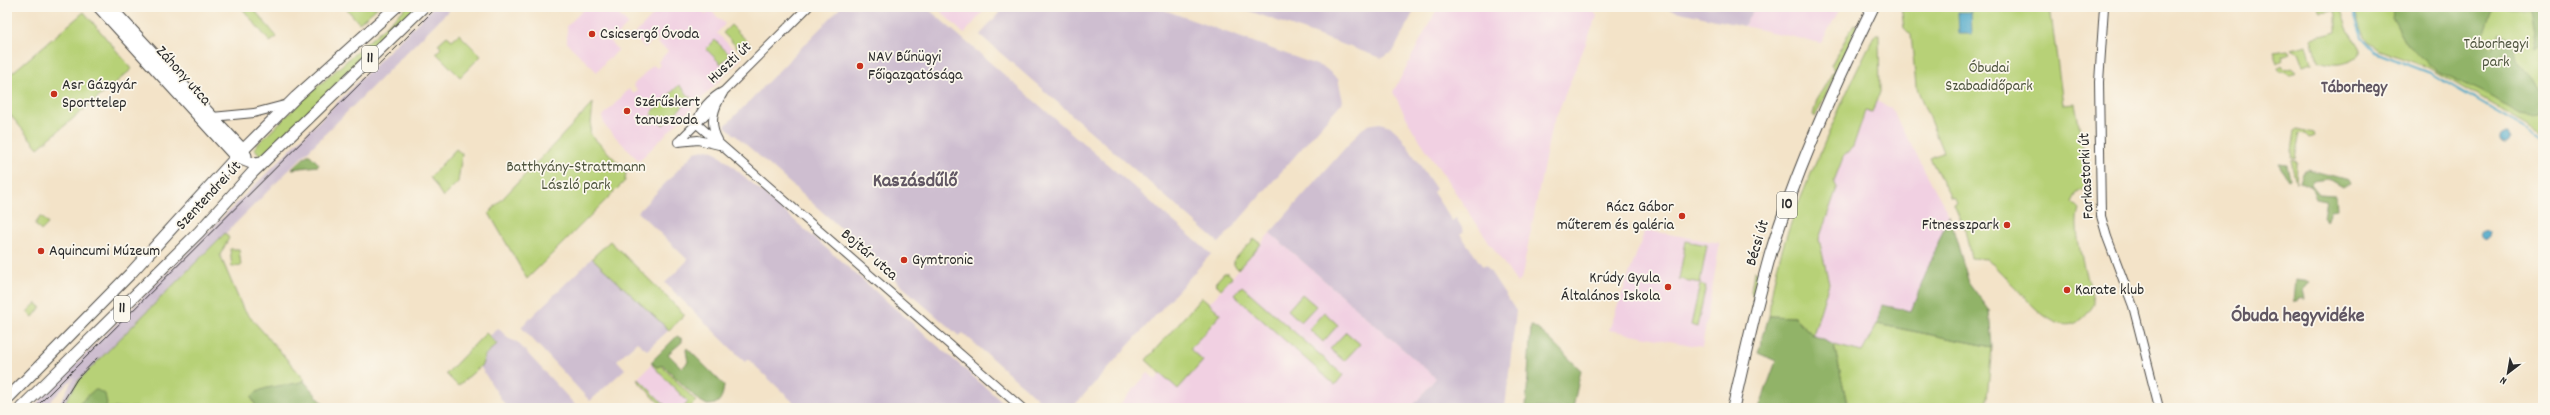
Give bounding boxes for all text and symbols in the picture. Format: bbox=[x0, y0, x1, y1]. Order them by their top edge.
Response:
place label: Csicsergő Óvoda bbox=[600, 23, 700, 46]
marker: Csicsergő Óvoda bbox=[587, 29, 597, 39]
park label: Táborhegyi park bbox=[2463, 33, 2529, 74]
street label: Huszti út bbox=[703, 36, 757, 90]
street label: Záhony utca bbox=[150, 41, 217, 111]
road number: 11 bbox=[362, 46, 378, 72]
place label: NAV Bűnügyi Főigazgatósága bbox=[868, 46, 963, 87]
park label: Óbudai Szabadidőpark bbox=[1945, 57, 2033, 98]
marker: NAV Bűnügyi Főigazgatósága bbox=[855, 61, 865, 71]
place label: Asr Gázgyár Sporttelep bbox=[62, 74, 137, 115]
district label: Táborhegy bbox=[2321, 77, 2388, 101]
marker: Asr Gázgyár Sporttelep bbox=[49, 89, 59, 99]
place label: Szérűskert tanuszoda bbox=[635, 91, 700, 132]
marker: Szérűskert tanuszoda bbox=[622, 106, 632, 116]
street label: Farkastorki út bbox=[2073, 132, 2101, 220]
street label: Szentendrei út bbox=[171, 156, 247, 236]
park label: Batthyány-Strattmann László park bbox=[506, 156, 646, 197]
district label: Kaszásdűlő bbox=[873, 168, 958, 196]
road number: 10 bbox=[1777, 192, 1797, 218]
place label: Rácz Gábor műterem és galéria bbox=[1557, 196, 1674, 237]
marker: Rácz Gábor műterem és galéria bbox=[1677, 211, 1687, 221]
place label: Fitnesszpark bbox=[1922, 214, 1999, 237]
street label: Bécsi út bbox=[1740, 217, 1776, 269]
marker: Fitnesszpark bbox=[2002, 220, 2012, 230]
street label: Bojtár utca bbox=[835, 224, 903, 287]
place label: Aquincumi Múzeum bbox=[49, 240, 160, 263]
marker: Aquincumi Múzeum bbox=[36, 246, 46, 256]
place label: Gymtronic bbox=[912, 249, 973, 272]
marker: Gymtronic bbox=[899, 255, 909, 265]
place label: Krúdy Gyula Általános Iskola bbox=[1561, 267, 1660, 308]
place label: Karate klub bbox=[2075, 279, 2144, 302]
marker: Krúdy Gyula Általános Iskola bbox=[1663, 282, 1673, 292]
marker: Karate klub bbox=[2062, 285, 2072, 295]
road number: 11 bbox=[114, 296, 130, 322]
district label: Óbuda hegyvidéke bbox=[2231, 303, 2365, 331]
north arrow bbox=[2488, 353, 2528, 393]
text: N bbox=[2497, 371, 2510, 388]

